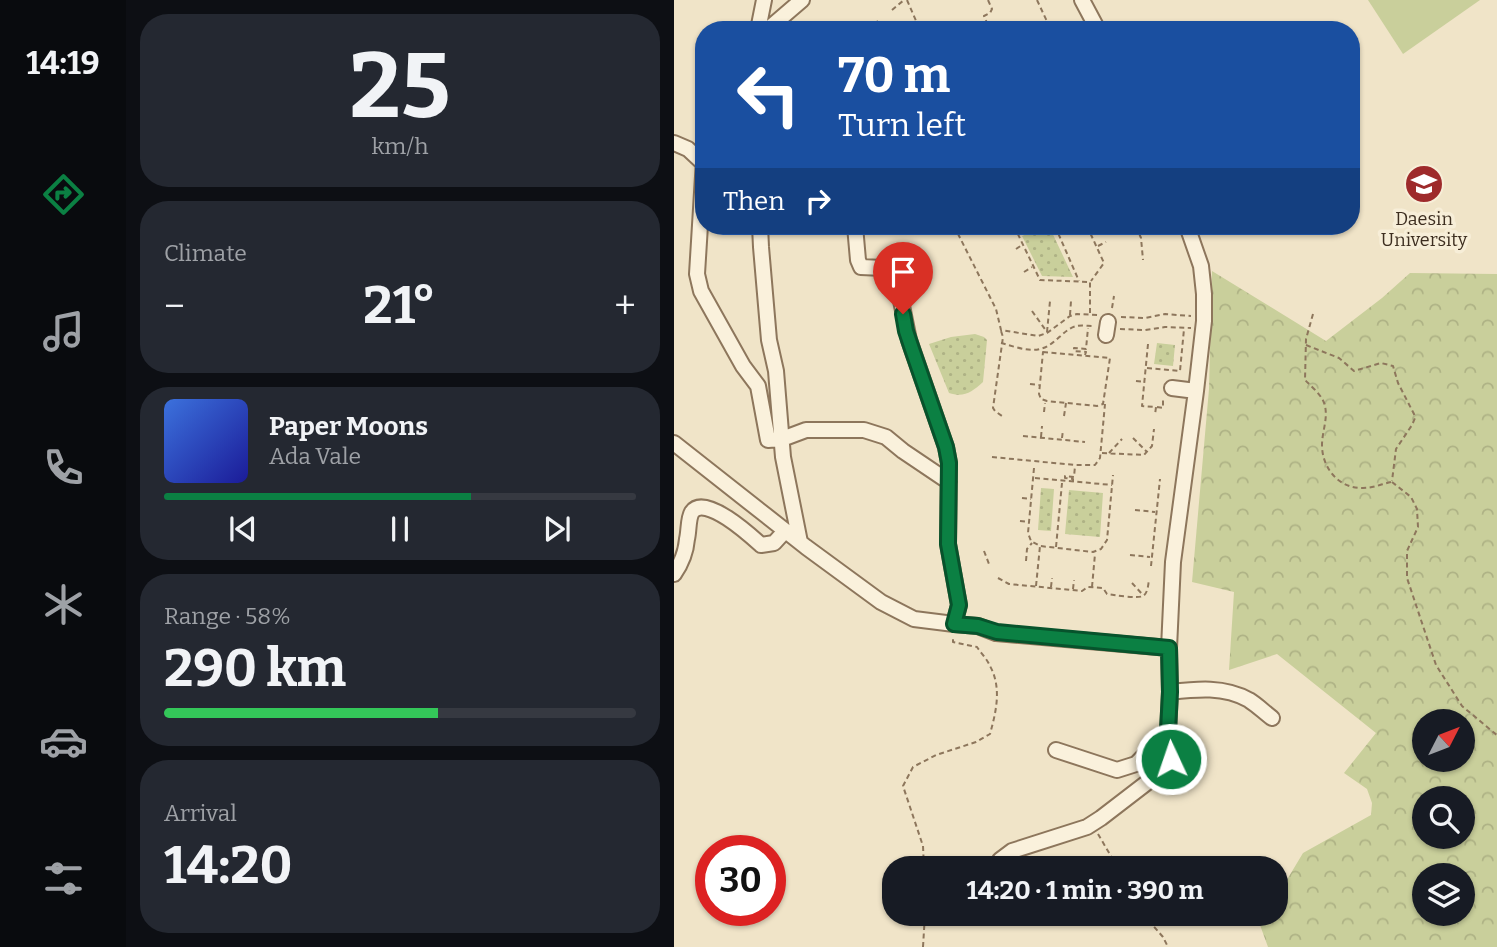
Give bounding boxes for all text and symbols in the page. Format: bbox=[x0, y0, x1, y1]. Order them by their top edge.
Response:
text: 25 bbox=[349, 32, 451, 141]
text: 14:19 bbox=[26, 44, 100, 82]
text: 70 m bbox=[838, 46, 950, 105]
icon: left bbox=[723, 49, 814, 140]
text: Turn left bbox=[838, 106, 966, 144]
text: km/h bbox=[372, 132, 428, 160]
school or university icon: Daesin University bbox=[1403, 163, 1445, 205]
icon: directions bbox=[39, 170, 88, 219]
icon: right bbox=[799, 182, 837, 220]
text: Then bbox=[723, 186, 785, 217]
place label: Daesin University bbox=[1381, 208, 1468, 251]
text: Climate bbox=[164, 239, 247, 267]
pin bbox=[873, 242, 933, 314]
icon: arrive bbox=[884, 253, 922, 291]
text: 21° bbox=[363, 274, 436, 337]
text: − bbox=[164, 283, 185, 329]
text: + bbox=[614, 283, 636, 329]
icon: music bbox=[39, 307, 88, 356]
text: Paper Moons bbox=[269, 411, 428, 442]
text: Ada Vale bbox=[269, 442, 361, 470]
icon: phone bbox=[39, 443, 88, 492]
icon: previous bbox=[224, 510, 262, 548]
icon: pause bbox=[381, 510, 419, 548]
icon: next bbox=[538, 510, 576, 548]
icon: climate bbox=[39, 580, 88, 629]
text: Range · 58% bbox=[164, 602, 291, 630]
text: 290 km bbox=[164, 637, 346, 700]
north arrow bbox=[1412, 709, 1476, 772]
map controls bbox=[1412, 709, 1475, 926]
icon: car bbox=[39, 717, 88, 766]
position arrow bbox=[1134, 722, 1208, 796]
button: search bbox=[1412, 786, 1475, 849]
text: Arrival bbox=[164, 799, 237, 827]
text: 14:20 bbox=[164, 834, 293, 897]
speed limit sign: 30 bbox=[695, 835, 786, 926]
icon: filters bbox=[39, 854, 88, 903]
button: layers bbox=[1412, 863, 1475, 926]
text: 14:20 · 1 min · 390 m bbox=[966, 875, 1204, 906]

